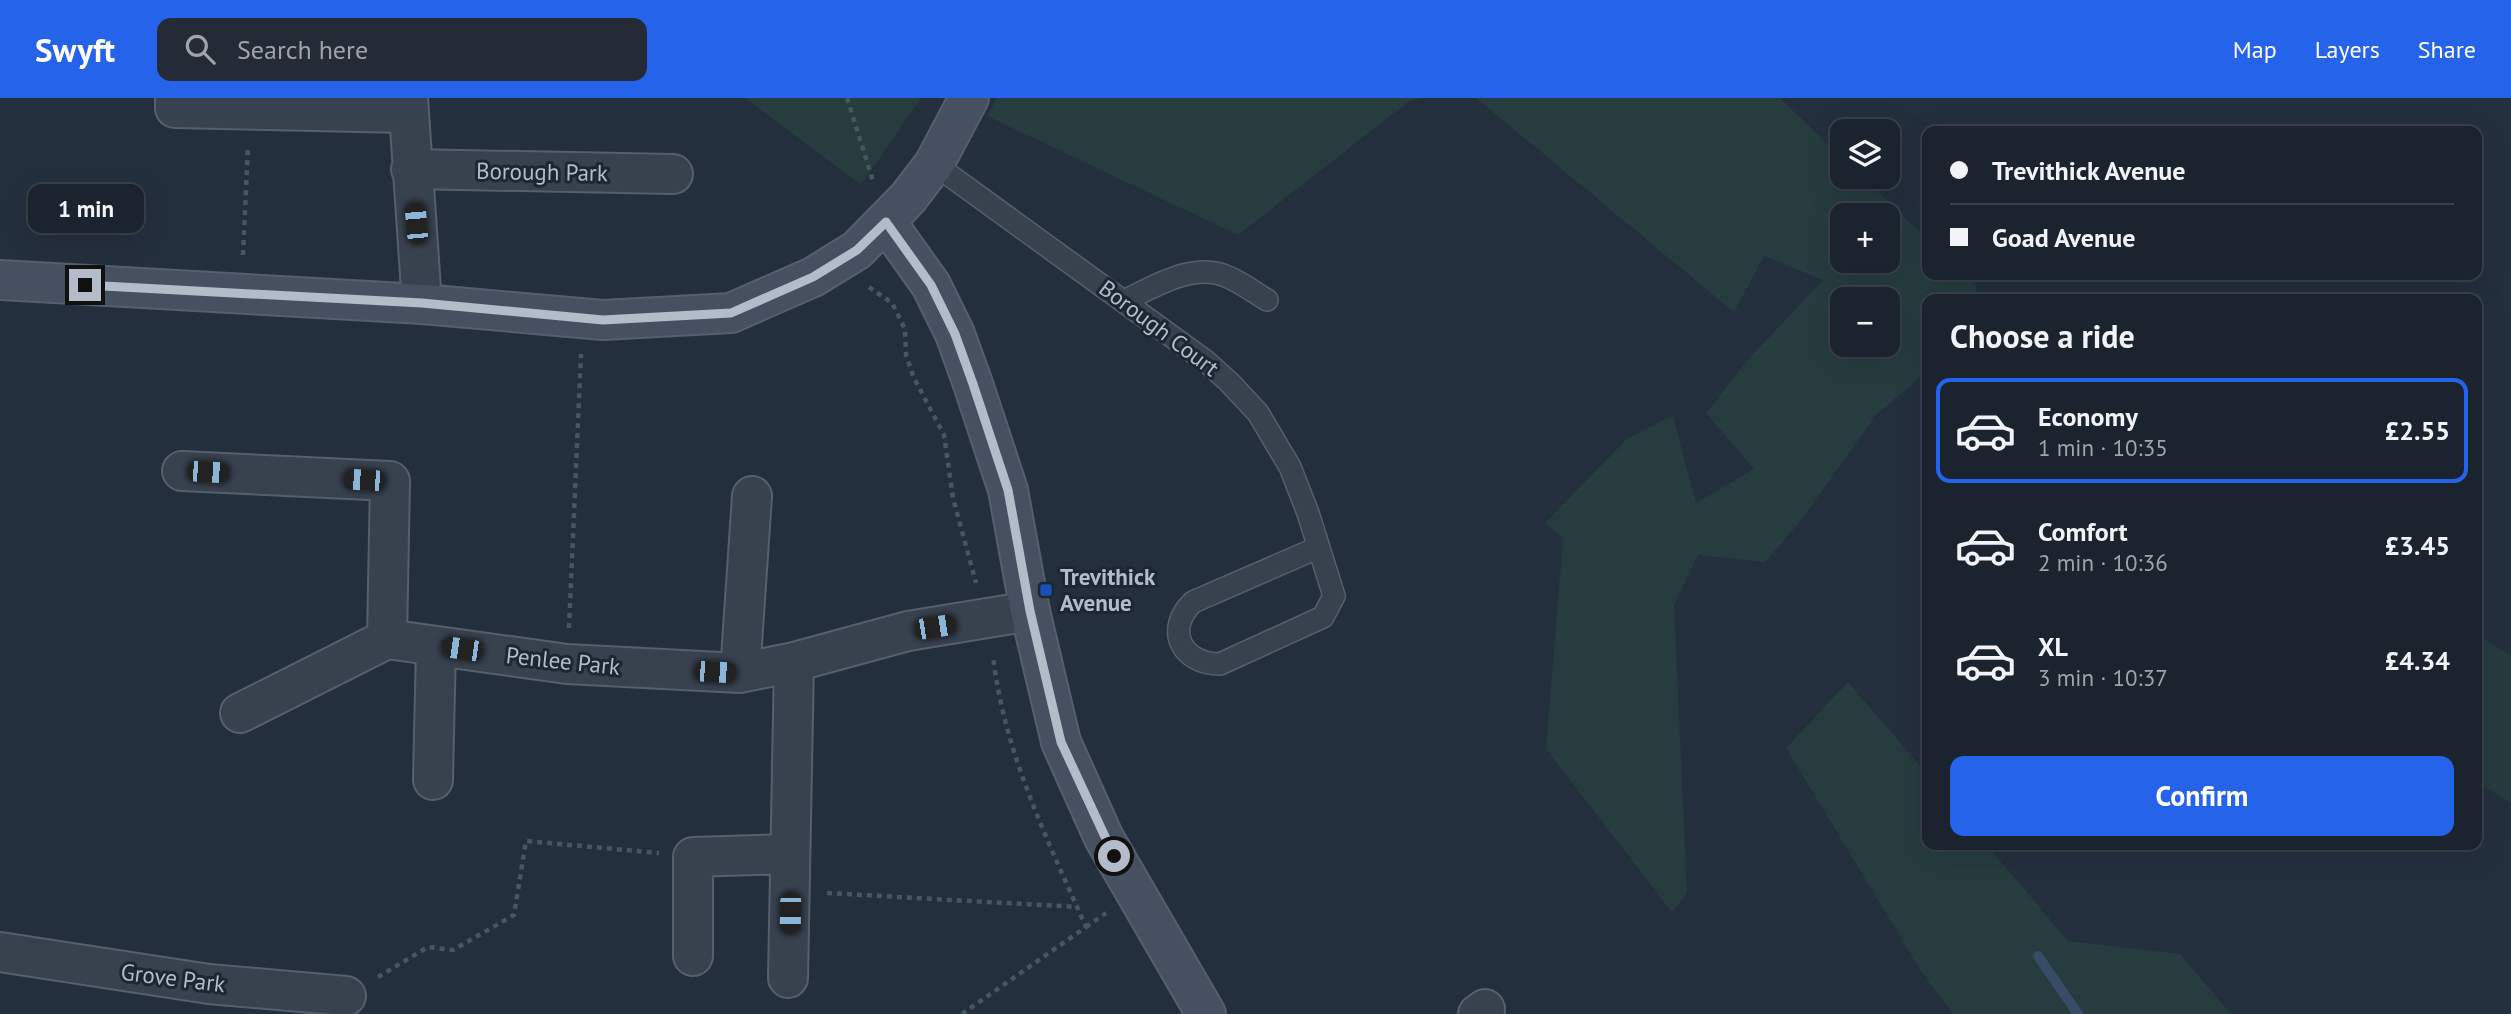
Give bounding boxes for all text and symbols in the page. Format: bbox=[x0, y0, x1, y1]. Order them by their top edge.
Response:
search box bbox=[157, 18, 647, 81]
text: Swyft bbox=[35, 28, 115, 71]
icon: search bbox=[181, 30, 219, 68]
text: Search here bbox=[237, 33, 368, 66]
text: Map bbox=[2233, 34, 2277, 65]
text: Layers bbox=[2315, 34, 2380, 65]
text: Share bbox=[2418, 34, 2476, 65]
map controls bbox=[1830, 119, 1900, 357]
button: layers bbox=[1830, 119, 1900, 189]
text: Trevithick Avenue bbox=[1992, 154, 2186, 187]
street label: Borough Park bbox=[476, 156, 608, 187]
callout: 1 min bbox=[27, 184, 143, 232]
text: 1 min bbox=[58, 194, 114, 223]
car bbox=[404, 201, 429, 245]
button: + bbox=[1830, 203, 1900, 273]
text: Goad Avenue bbox=[1992, 221, 2135, 254]
route end bbox=[69, 269, 101, 301]
street label: Borough Court bbox=[1094, 273, 1225, 382]
button: − bbox=[1830, 287, 1900, 357]
text: Choose a ride bbox=[1950, 315, 2135, 357]
icon: car bbox=[1954, 399, 2017, 462]
text: Economy bbox=[2038, 400, 2138, 433]
text: £2.55 bbox=[2385, 414, 2450, 447]
text: 1 min · 10:35 bbox=[2038, 433, 2168, 462]
car bbox=[187, 460, 230, 484]
car bbox=[343, 468, 386, 492]
icon: car bbox=[1954, 514, 2017, 577]
text: Comfort bbox=[2038, 515, 2128, 548]
text: £3.45 bbox=[2385, 529, 2450, 562]
text: 2 min · 10:36 bbox=[2038, 548, 2168, 577]
place label: Trevithick Avenue bbox=[1060, 562, 1156, 617]
marker: Trevithick Avenue bbox=[1038, 582, 1054, 598]
car bbox=[913, 613, 958, 641]
icon: car bbox=[1954, 629, 2017, 692]
text: XL bbox=[2038, 630, 2068, 663]
car bbox=[440, 636, 485, 662]
street label: Penlee Park bbox=[505, 640, 622, 681]
text: £4.34 bbox=[2385, 644, 2450, 677]
car bbox=[694, 660, 737, 684]
text: 3 min · 10:37 bbox=[2038, 663, 2168, 692]
button: Confirm bbox=[1950, 756, 2454, 836]
route start bbox=[1098, 840, 1130, 872]
car bbox=[780, 892, 801, 934]
street label: Grove Park bbox=[119, 957, 227, 998]

